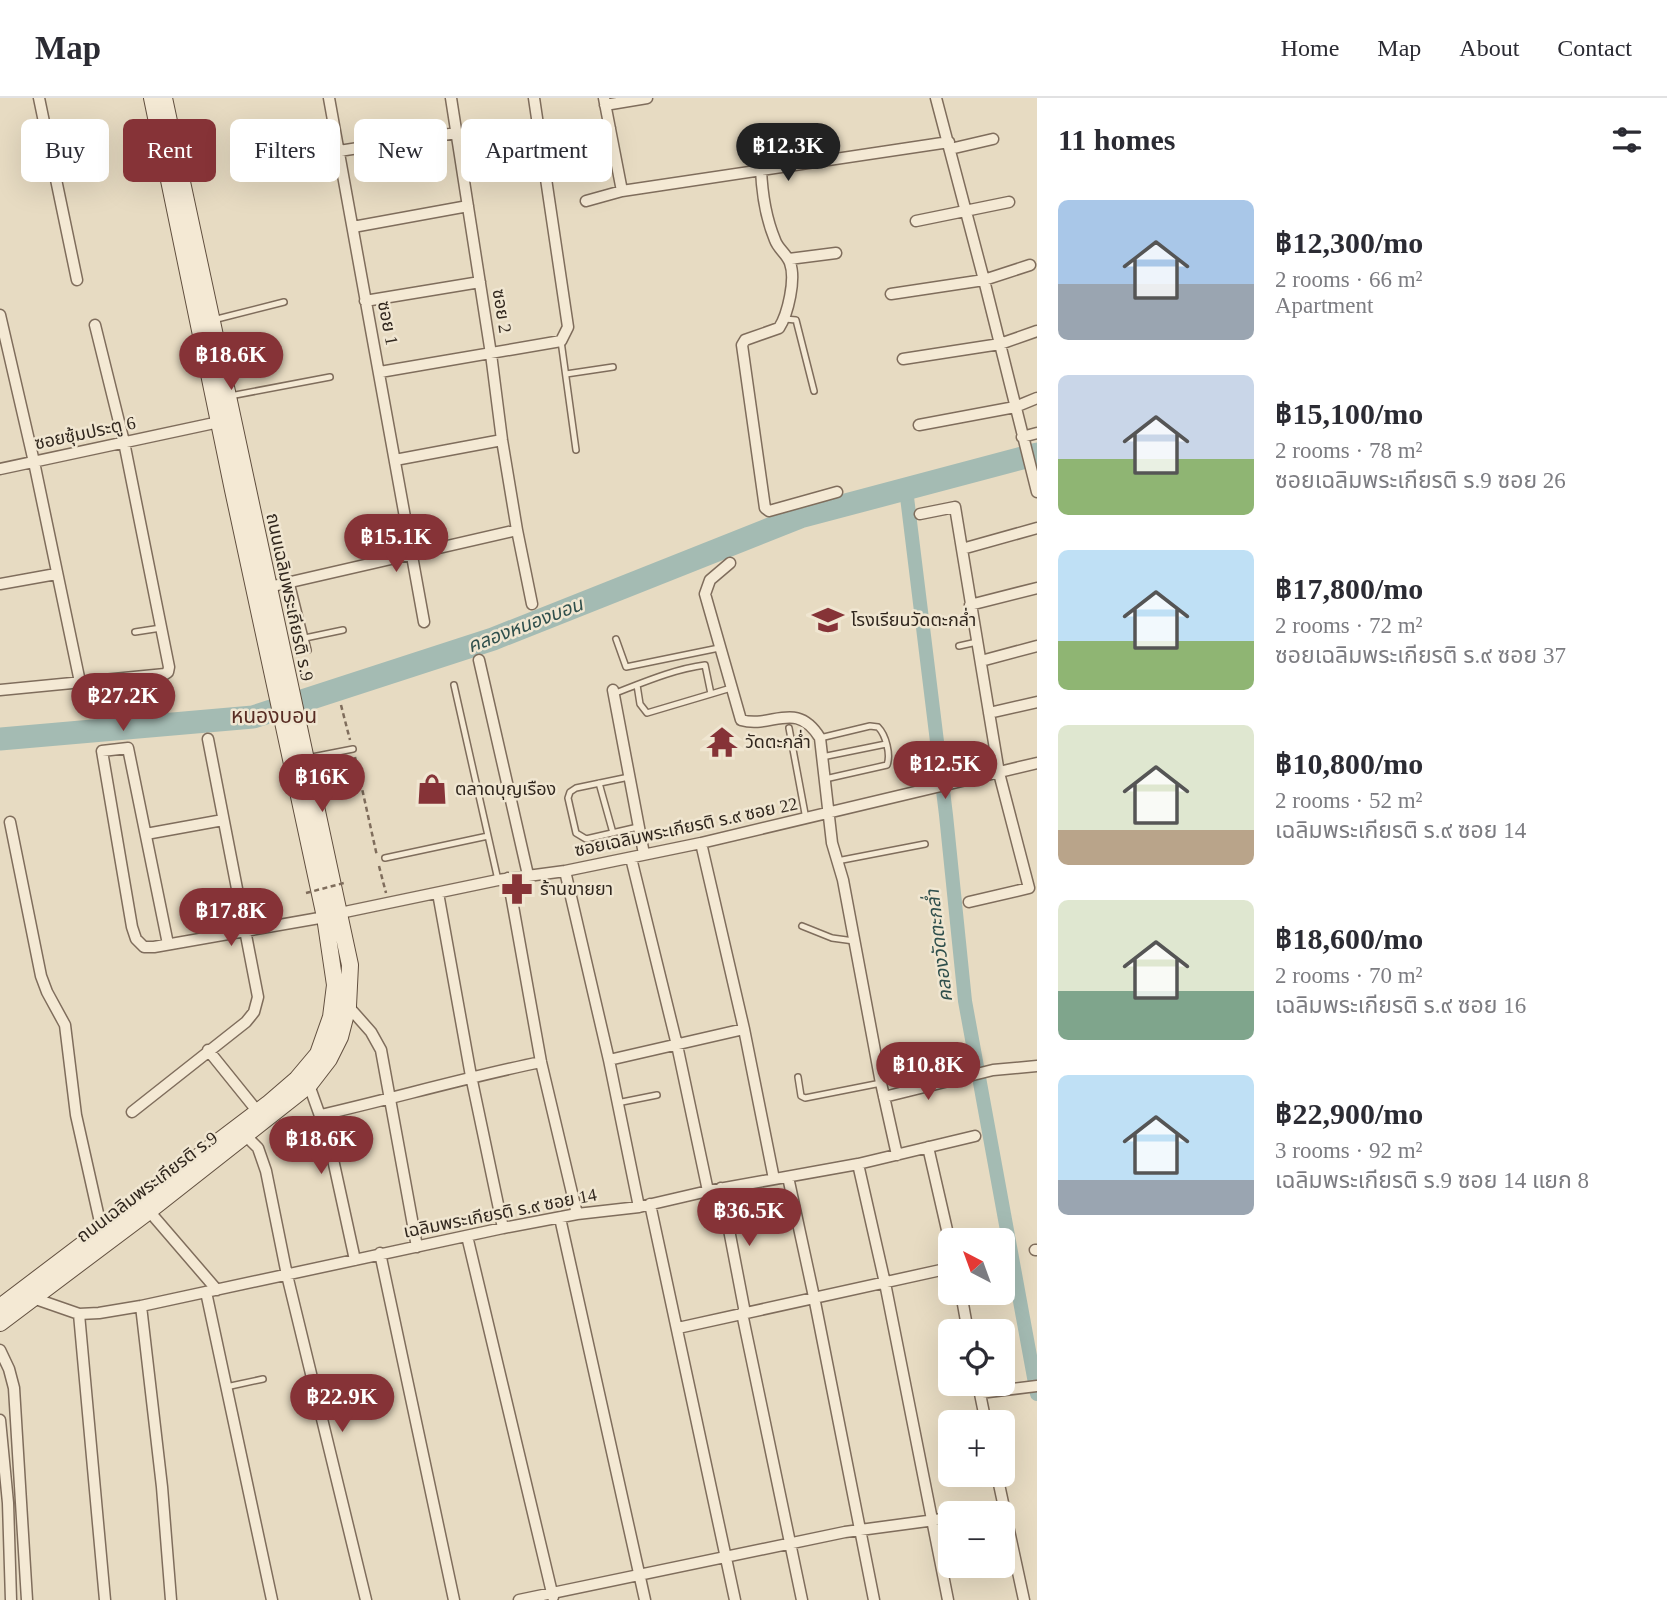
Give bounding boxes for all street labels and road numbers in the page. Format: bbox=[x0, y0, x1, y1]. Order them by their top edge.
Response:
street label: ซอย 2 bbox=[489, 287, 515, 335]
street label: ซอย 1 bbox=[374, 299, 402, 347]
street label: ซอยซุ้มประตู 6 bbox=[33, 413, 138, 455]
street label: ถนนเฉลิมพระเกียรติ ร.9 bbox=[262, 511, 318, 683]
street label: ซอยเฉลิมพระเกียรติ ร.๙ ซอย 22 bbox=[573, 794, 799, 860]
street label: ถนนเฉลิมพระเกียรติ ร.9 bbox=[73, 1127, 221, 1247]
street label: เฉลิมพระเกียรติ ร.๙ ซอย 14 bbox=[402, 1184, 598, 1242]

